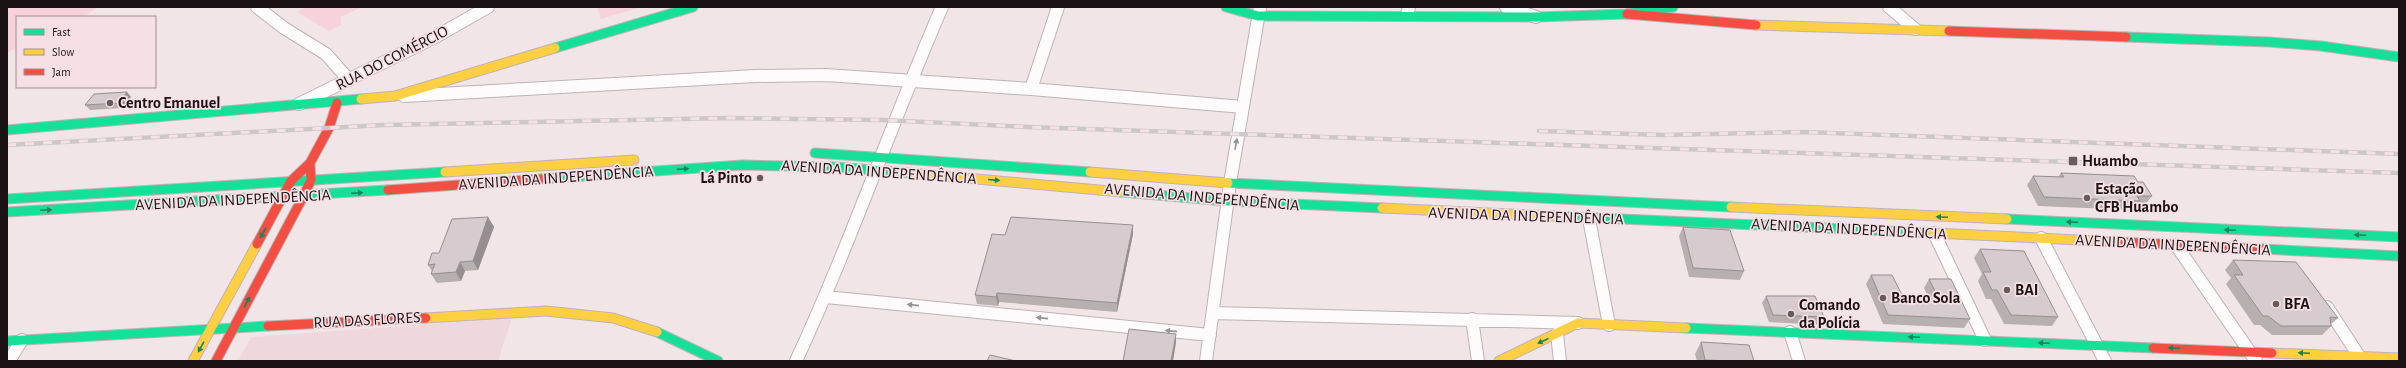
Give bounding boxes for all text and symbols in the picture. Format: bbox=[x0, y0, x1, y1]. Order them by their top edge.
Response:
legend bbox=[16, 16, 156, 88]
street label: RUA DO COMÉRCIO bbox=[333, 21, 451, 93]
text: Fast bbox=[52, 26, 71, 38]
text: Slow bbox=[52, 46, 74, 58]
text: Jam bbox=[52, 66, 71, 78]
place label: Centro Emanuel bbox=[118, 95, 220, 111]
marker: Centro Emanuel bbox=[105, 98, 115, 108]
one-way arrow bbox=[1233, 138, 1239, 150]
place label: Huambo bbox=[2082, 153, 2138, 169]
street label: AVENIDA DA INDEPENDÊNCIA bbox=[781, 155, 977, 187]
marker: Huambo bbox=[2067, 155, 2079, 167]
street label: AVENIDA DA INDEPENDÊNCIA bbox=[458, 161, 654, 193]
one-way arrow bbox=[677, 166, 689, 173]
place label: Lá Pinto bbox=[700, 170, 752, 186]
marker: Lá Pinto bbox=[755, 173, 765, 183]
one-way arrow bbox=[988, 176, 1000, 183]
street label: AVENIDA DA INDEPENDÊNCIA bbox=[1104, 179, 1300, 213]
place label: Estação CFB Huambo bbox=[2095, 181, 2178, 215]
street label: AVENIDA DA INDEPENDÊNCIA bbox=[135, 185, 331, 213]
one-way arrow bbox=[351, 189, 363, 196]
marker: Estação CFB Huambo bbox=[2082, 193, 2092, 203]
street label: AVENIDA DA INDEPENDÊNCIA bbox=[1428, 203, 1624, 227]
one-way arrow bbox=[40, 207, 52, 214]
one-way arrow bbox=[1936, 213, 1948, 220]
street label: AVENIDA DA INDEPENDÊNCIA bbox=[1751, 214, 1947, 242]
one-way arrow bbox=[2065, 219, 2078, 225]
one-way arrow bbox=[260, 227, 267, 238]
one-way arrow bbox=[2224, 227, 2236, 234]
street label: AVENIDA DA INDEPENDÊNCIA bbox=[2075, 230, 2271, 258]
one-way arrow bbox=[2354, 232, 2366, 239]
place label: BAI bbox=[2015, 282, 2039, 298]
marker: BAI bbox=[2002, 285, 2012, 295]
place label: Banco Sola bbox=[1891, 290, 1961, 306]
marker: Banco Sola bbox=[1878, 293, 1888, 303]
one-way arrow bbox=[244, 296, 251, 307]
place label: BFA bbox=[2284, 296, 2310, 312]
place label: Comando da Polícia bbox=[1799, 297, 1861, 331]
marker: BFA bbox=[2271, 299, 2281, 309]
one-way arrow bbox=[907, 302, 919, 308]
street label: RUA DAS FLORES bbox=[313, 309, 421, 331]
marker: Comando da Polícia bbox=[1786, 309, 1796, 319]
one-way arrow bbox=[1036, 315, 1048, 321]
one-way arrow bbox=[1165, 327, 1177, 334]
one-way arrow bbox=[1908, 334, 1920, 341]
one-way arrow bbox=[1537, 338, 1548, 344]
one-way arrow bbox=[2038, 339, 2050, 346]
one-way arrow bbox=[197, 341, 204, 352]
one-way arrow bbox=[2167, 345, 2180, 351]
one-way arrow bbox=[2298, 350, 2310, 357]

